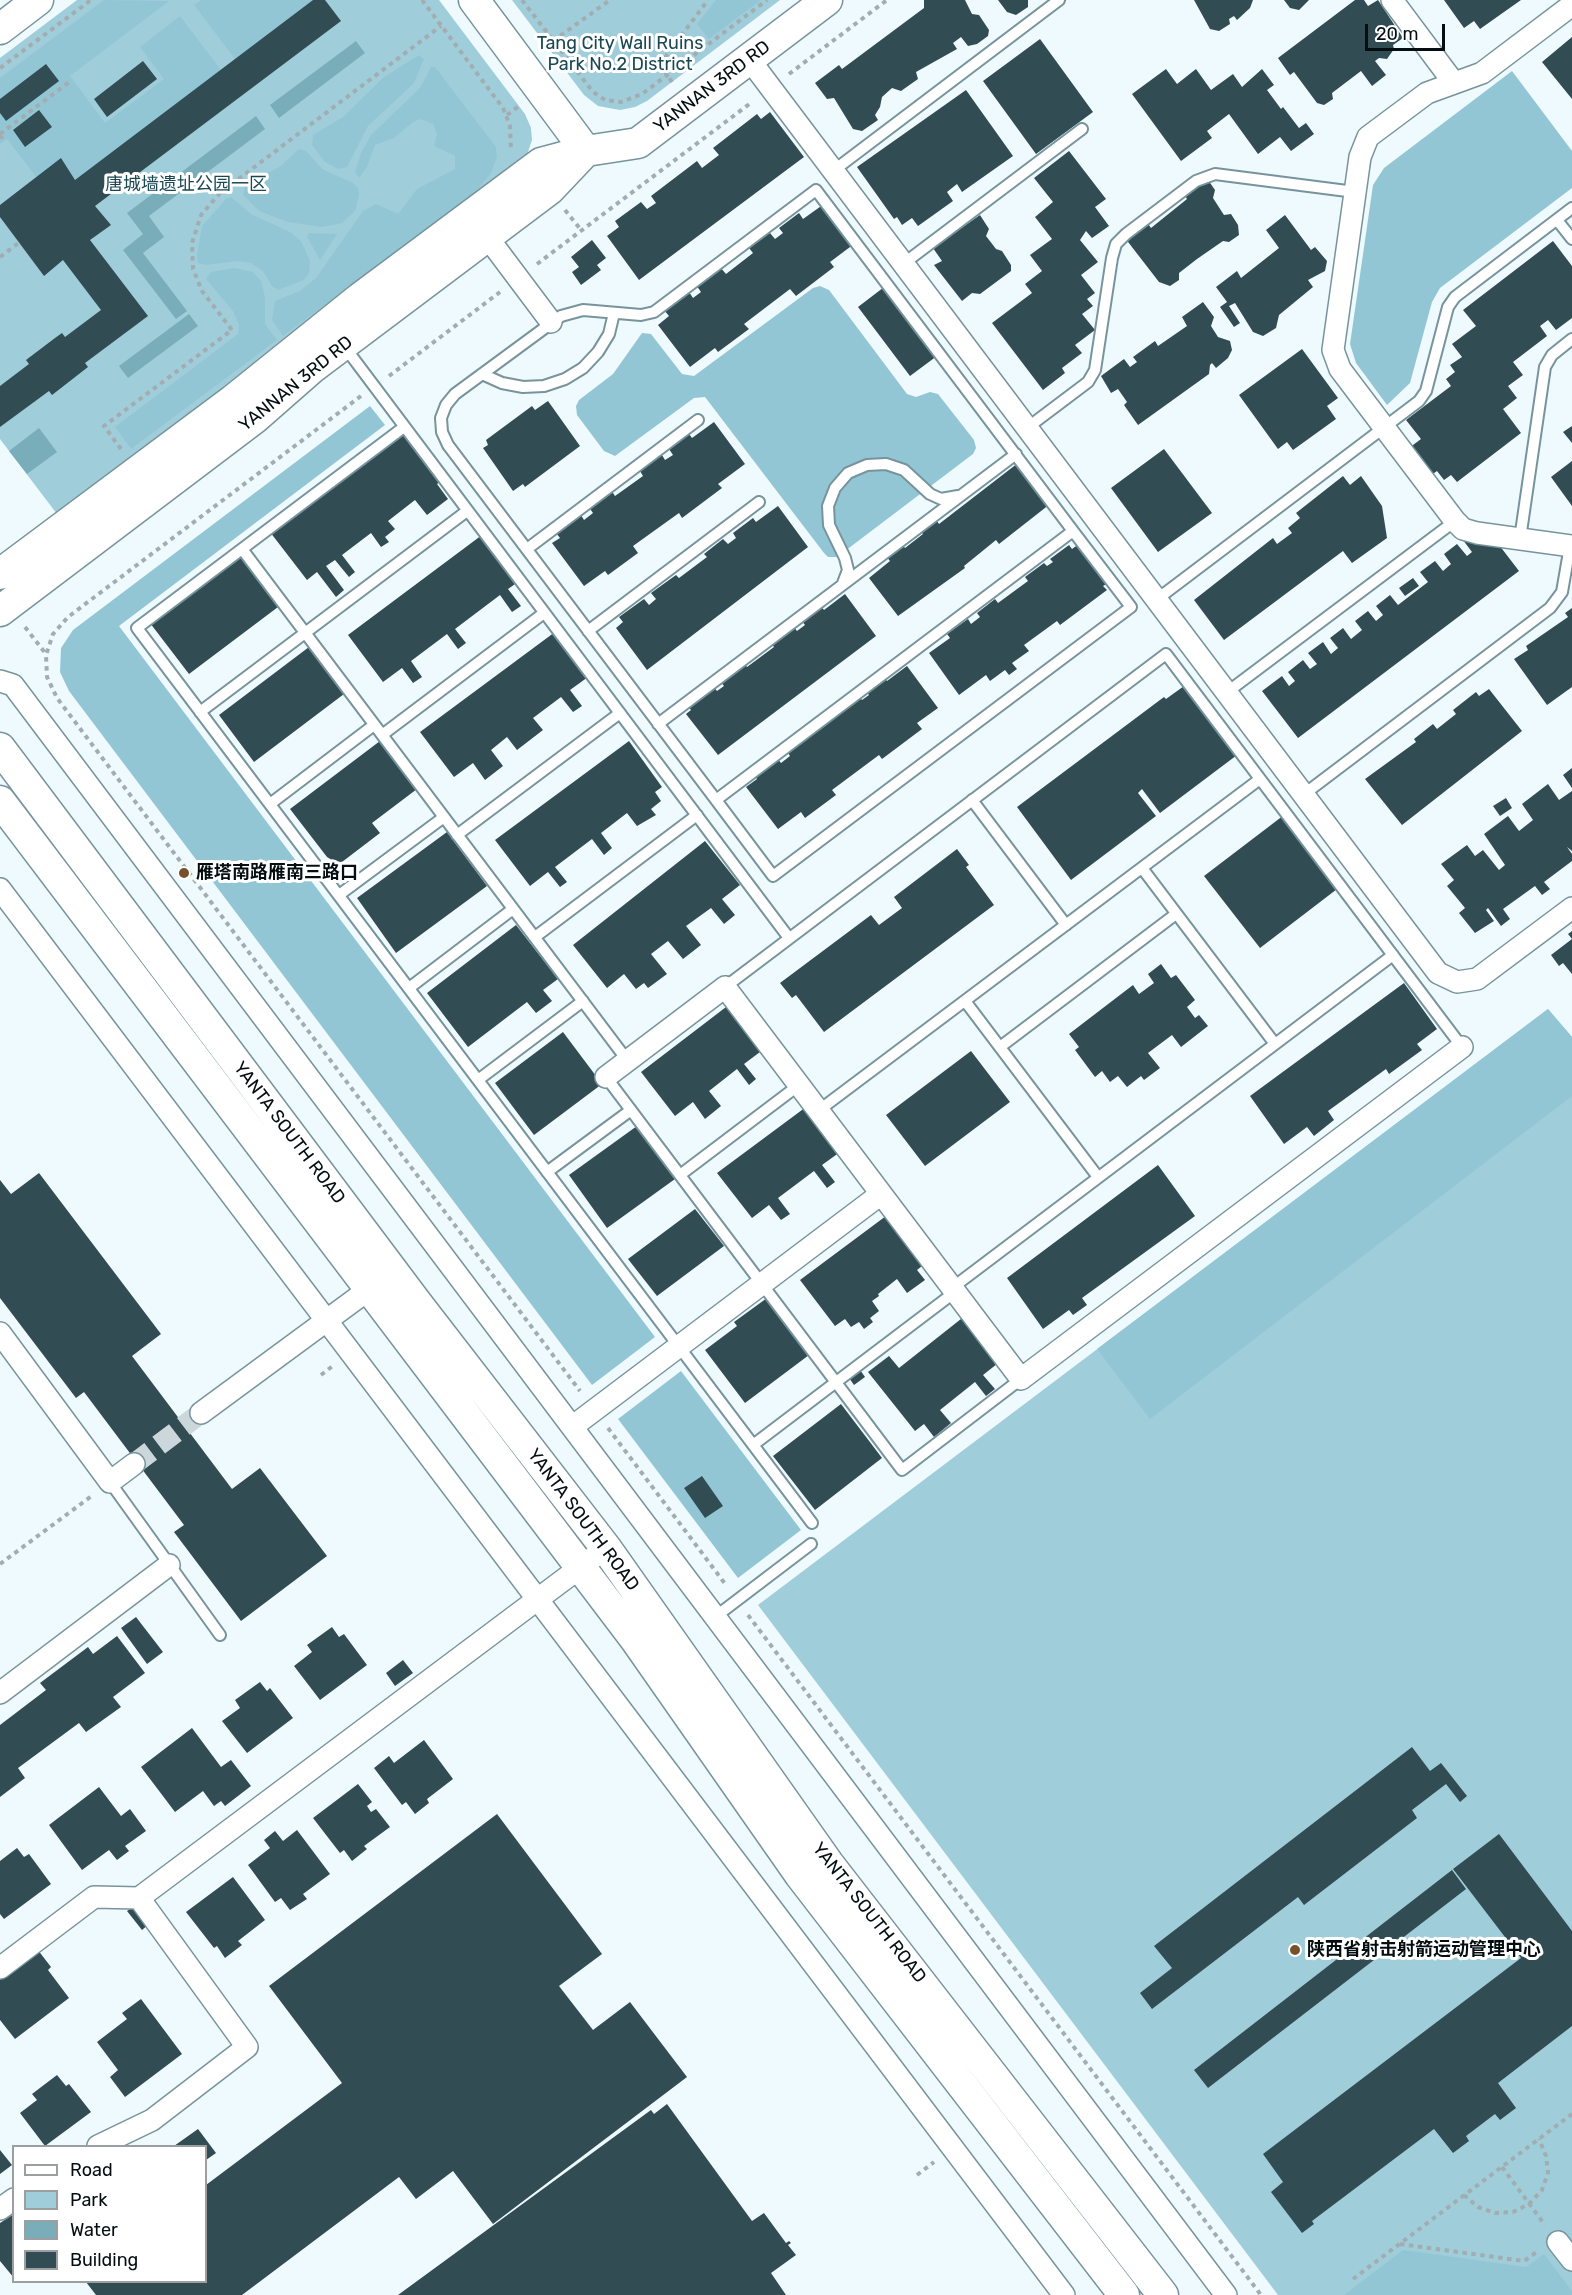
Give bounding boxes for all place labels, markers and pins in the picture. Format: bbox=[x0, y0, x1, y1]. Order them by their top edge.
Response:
place label: 雁塔南路雁南三路口 bbox=[196, 862, 358, 884]
marker: 雁塔南路雁南三路口 bbox=[177, 866, 191, 880]
place label: 陕西省射击射箭运动管理中心 bbox=[1307, 1939, 1541, 1961]
marker: 陕西省射击射箭运动管理中心 bbox=[1288, 1943, 1302, 1957]

